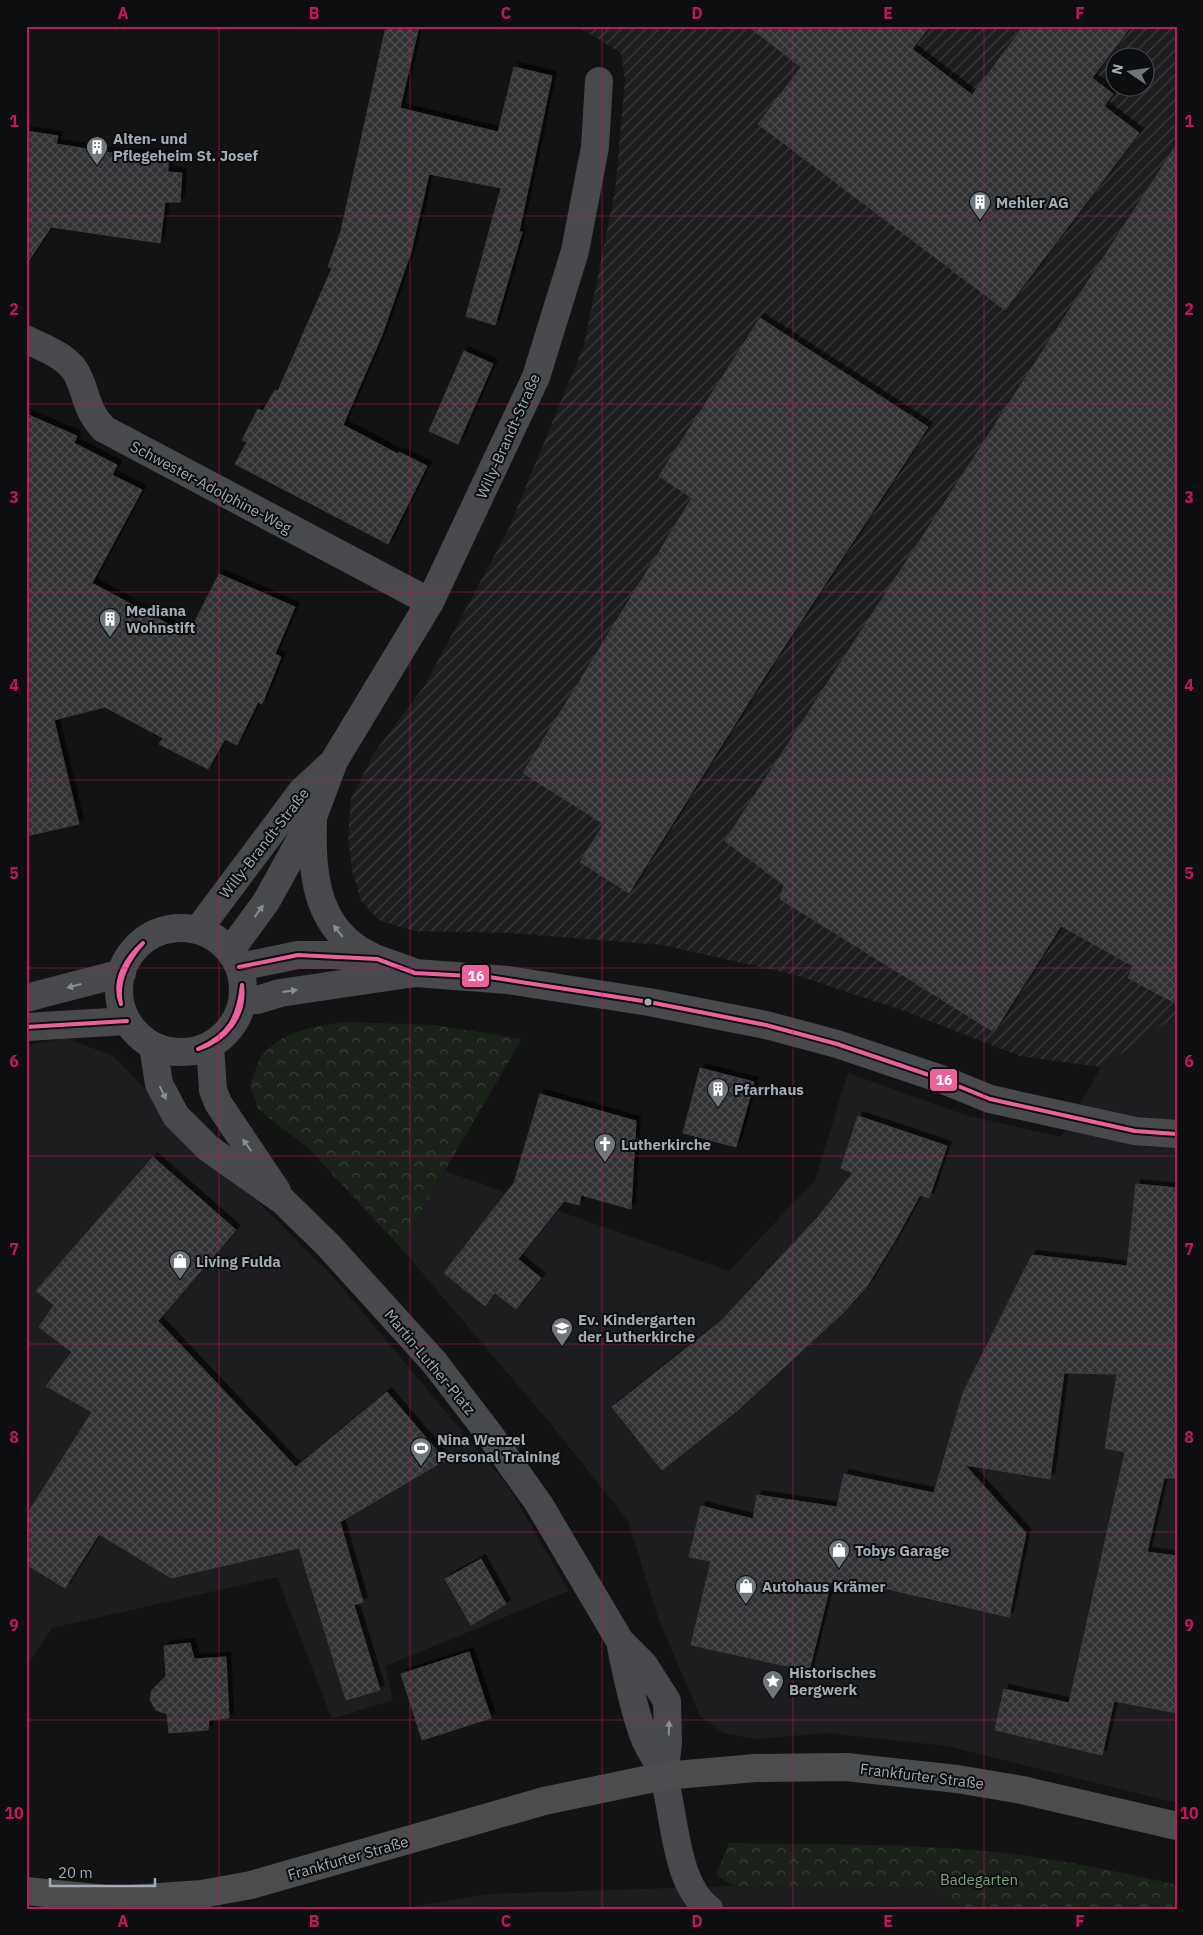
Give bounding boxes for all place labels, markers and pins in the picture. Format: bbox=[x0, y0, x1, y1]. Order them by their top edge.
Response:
place label: Alten- und Pflegeheim St. Josef bbox=[113, 129, 259, 165]
building icon: Alten- und Pflegeheim St. Josef bbox=[85, 135, 109, 166]
building icon: Mehler AG bbox=[968, 190, 992, 221]
place label: Mehler AG bbox=[996, 193, 1069, 212]
place label: Mediana Wohnstift bbox=[126, 601, 195, 637]
building icon: Mediana Wohnstift bbox=[98, 607, 122, 638]
unlabelled marker bbox=[643, 997, 653, 1007]
building icon: Pfarrhaus bbox=[706, 1077, 730, 1108]
place label: Pfarrhaus bbox=[734, 1080, 804, 1099]
church icon: Lutherkirche bbox=[593, 1132, 617, 1163]
place label: Lutherkirche bbox=[621, 1135, 711, 1154]
shop icon: Living Fulda bbox=[168, 1249, 192, 1280]
place label: Living Fulda bbox=[196, 1252, 281, 1271]
place label: Ev. Kindergarten der Lutherkirche bbox=[578, 1310, 696, 1346]
school or university icon: Ev. Kindergarten der Lutherkirche bbox=[550, 1316, 574, 1347]
place label: Nina Wenzel Personal Training bbox=[437, 1430, 561, 1466]
sports icon: Nina Wenzel Personal Training bbox=[409, 1436, 433, 1467]
shop icon: Tobys Garage bbox=[827, 1538, 851, 1569]
place label: Tobys Garage bbox=[855, 1541, 950, 1560]
shop icon: Autohaus Krämer bbox=[734, 1574, 758, 1605]
place label: Autohaus Krämer bbox=[762, 1577, 885, 1596]
place label: Historisches Bergwerk bbox=[789, 1663, 877, 1699]
place icon: Historisches Bergwerk bbox=[761, 1669, 785, 1700]

